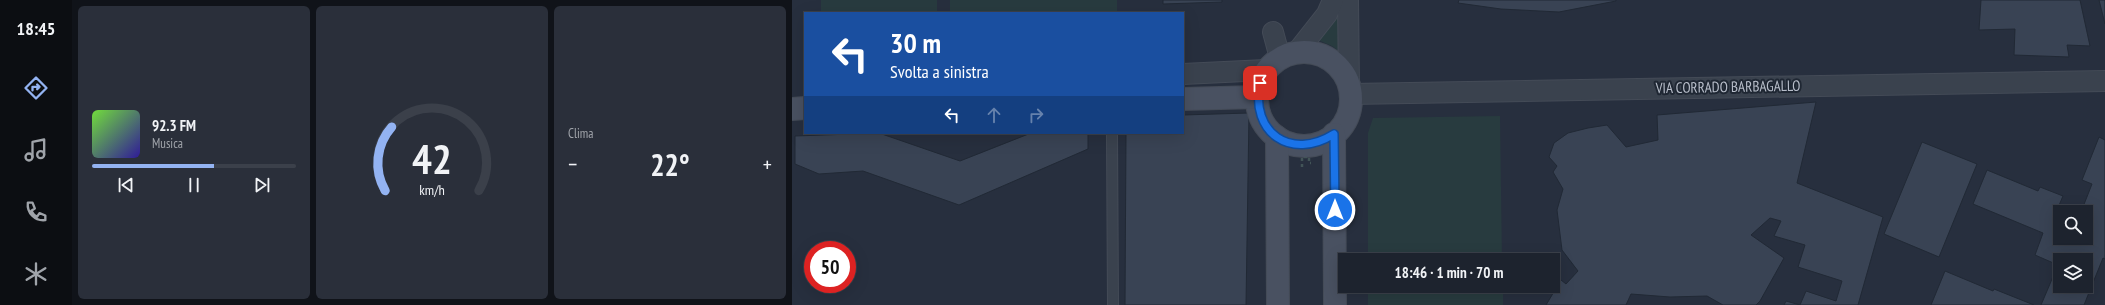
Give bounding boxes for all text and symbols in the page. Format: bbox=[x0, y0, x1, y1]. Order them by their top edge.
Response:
text: 18:45 bbox=[17, 17, 55, 40]
text: 30 m bbox=[890, 24, 941, 61]
icon: left bbox=[824, 28, 876, 80]
text: Svolta a sinistra bbox=[890, 60, 989, 83]
pin bbox=[1243, 66, 1277, 100]
icon: arrive bbox=[1249, 72, 1271, 94]
icon: directions bbox=[22, 74, 50, 102]
street label: VIA CORRADO BARBAGALLO bbox=[1654, 76, 1801, 97]
icon: left bbox=[941, 104, 963, 126]
icon: ahead bbox=[983, 104, 1005, 126]
icon: right bbox=[1025, 104, 1047, 126]
text: 92.3 FM bbox=[152, 116, 196, 135]
text: Clima bbox=[568, 125, 593, 142]
text: 42 bbox=[412, 131, 452, 184]
text: Musica bbox=[152, 135, 183, 152]
icon: music bbox=[22, 136, 50, 164]
text: 22° bbox=[650, 145, 690, 184]
text: − bbox=[568, 150, 577, 178]
text: + bbox=[763, 150, 772, 178]
icon: previous bbox=[115, 174, 137, 196]
icon: pause bbox=[183, 174, 205, 196]
icon: next bbox=[251, 174, 273, 196]
text: km/h bbox=[419, 179, 445, 198]
position arrow bbox=[1314, 189, 1356, 231]
icon: phone bbox=[22, 198, 50, 226]
map controls bbox=[2053, 205, 2093, 293]
button: search bbox=[2053, 205, 2093, 245]
speed limit sign: 50 bbox=[804, 241, 856, 293]
button: layers bbox=[2053, 253, 2093, 293]
icon: climate bbox=[22, 260, 50, 288]
text: 18:46 · 1 min · 70 m bbox=[1395, 263, 1503, 282]

